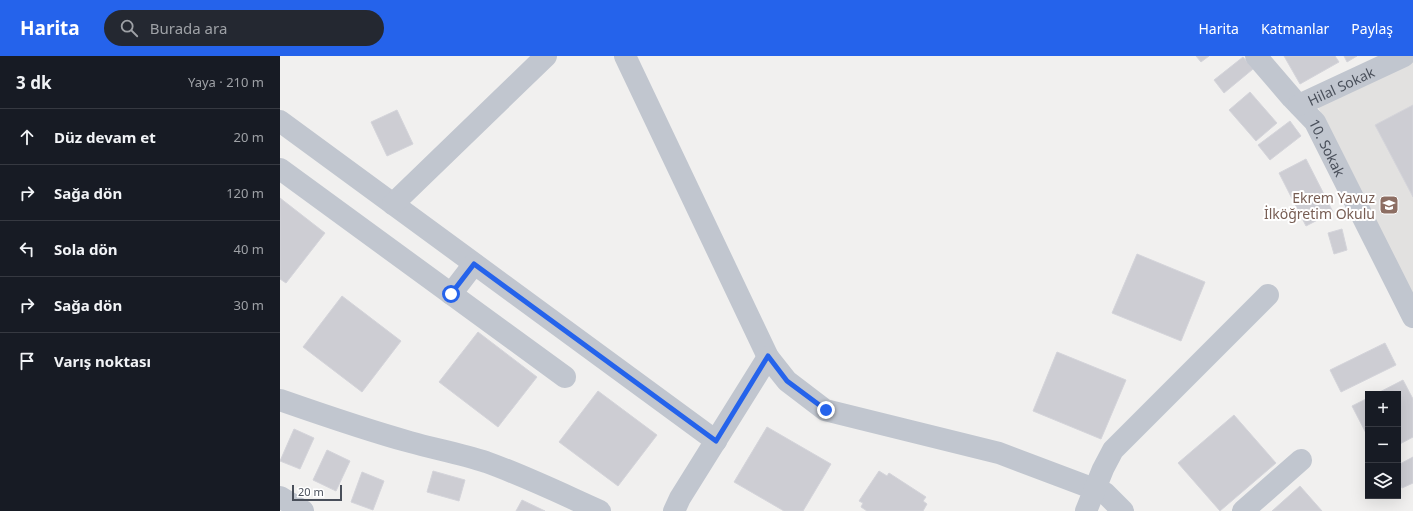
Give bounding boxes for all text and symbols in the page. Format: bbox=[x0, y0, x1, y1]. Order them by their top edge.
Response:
search box bbox=[104, 10, 384, 46]
text: Harita bbox=[20, 15, 80, 41]
icon: search bbox=[118, 17, 140, 39]
text: Burada ara bbox=[150, 18, 227, 38]
text: Harita bbox=[1198, 19, 1239, 38]
text: Katmanlar bbox=[1261, 19, 1329, 38]
text: Paylaş bbox=[1351, 19, 1393, 38]
street label: Hilal Sokak bbox=[1304, 62, 1378, 109]
text: 3 dk bbox=[16, 71, 51, 94]
text: Yaya · 210 m bbox=[188, 73, 264, 91]
street label: 10. Sokak bbox=[1305, 115, 1351, 180]
icon: ahead bbox=[16, 126, 38, 148]
text: Düz devam et bbox=[54, 127, 156, 147]
text: 20 m bbox=[234, 128, 264, 146]
icon: right bbox=[16, 182, 38, 204]
text: Sağa dön bbox=[54, 183, 122, 203]
text: 120 m bbox=[226, 184, 264, 202]
place label: Ekrem Yavuz İlköğretim Okulu bbox=[1264, 188, 1375, 223]
school or university icon: Ekrem Yavuz İlköğretim Okulu bbox=[1378, 194, 1400, 216]
icon: left bbox=[16, 238, 38, 260]
text: Sola dön bbox=[54, 239, 118, 259]
text: 40 m bbox=[234, 240, 264, 258]
route start bbox=[442, 285, 460, 303]
icon: right bbox=[16, 294, 38, 316]
text: Sağa dön bbox=[54, 295, 122, 315]
text: 30 m bbox=[234, 296, 264, 314]
icon: arrive bbox=[16, 350, 38, 372]
text: Varış noktası bbox=[54, 351, 151, 371]
map controls bbox=[1365, 391, 1401, 499]
button: + bbox=[1365, 391, 1401, 427]
route end bbox=[817, 401, 835, 419]
button: − bbox=[1365, 427, 1401, 463]
button: layers bbox=[1365, 463, 1401, 499]
scale bar bbox=[292, 483, 342, 502]
text: 20 m bbox=[298, 484, 324, 499]

